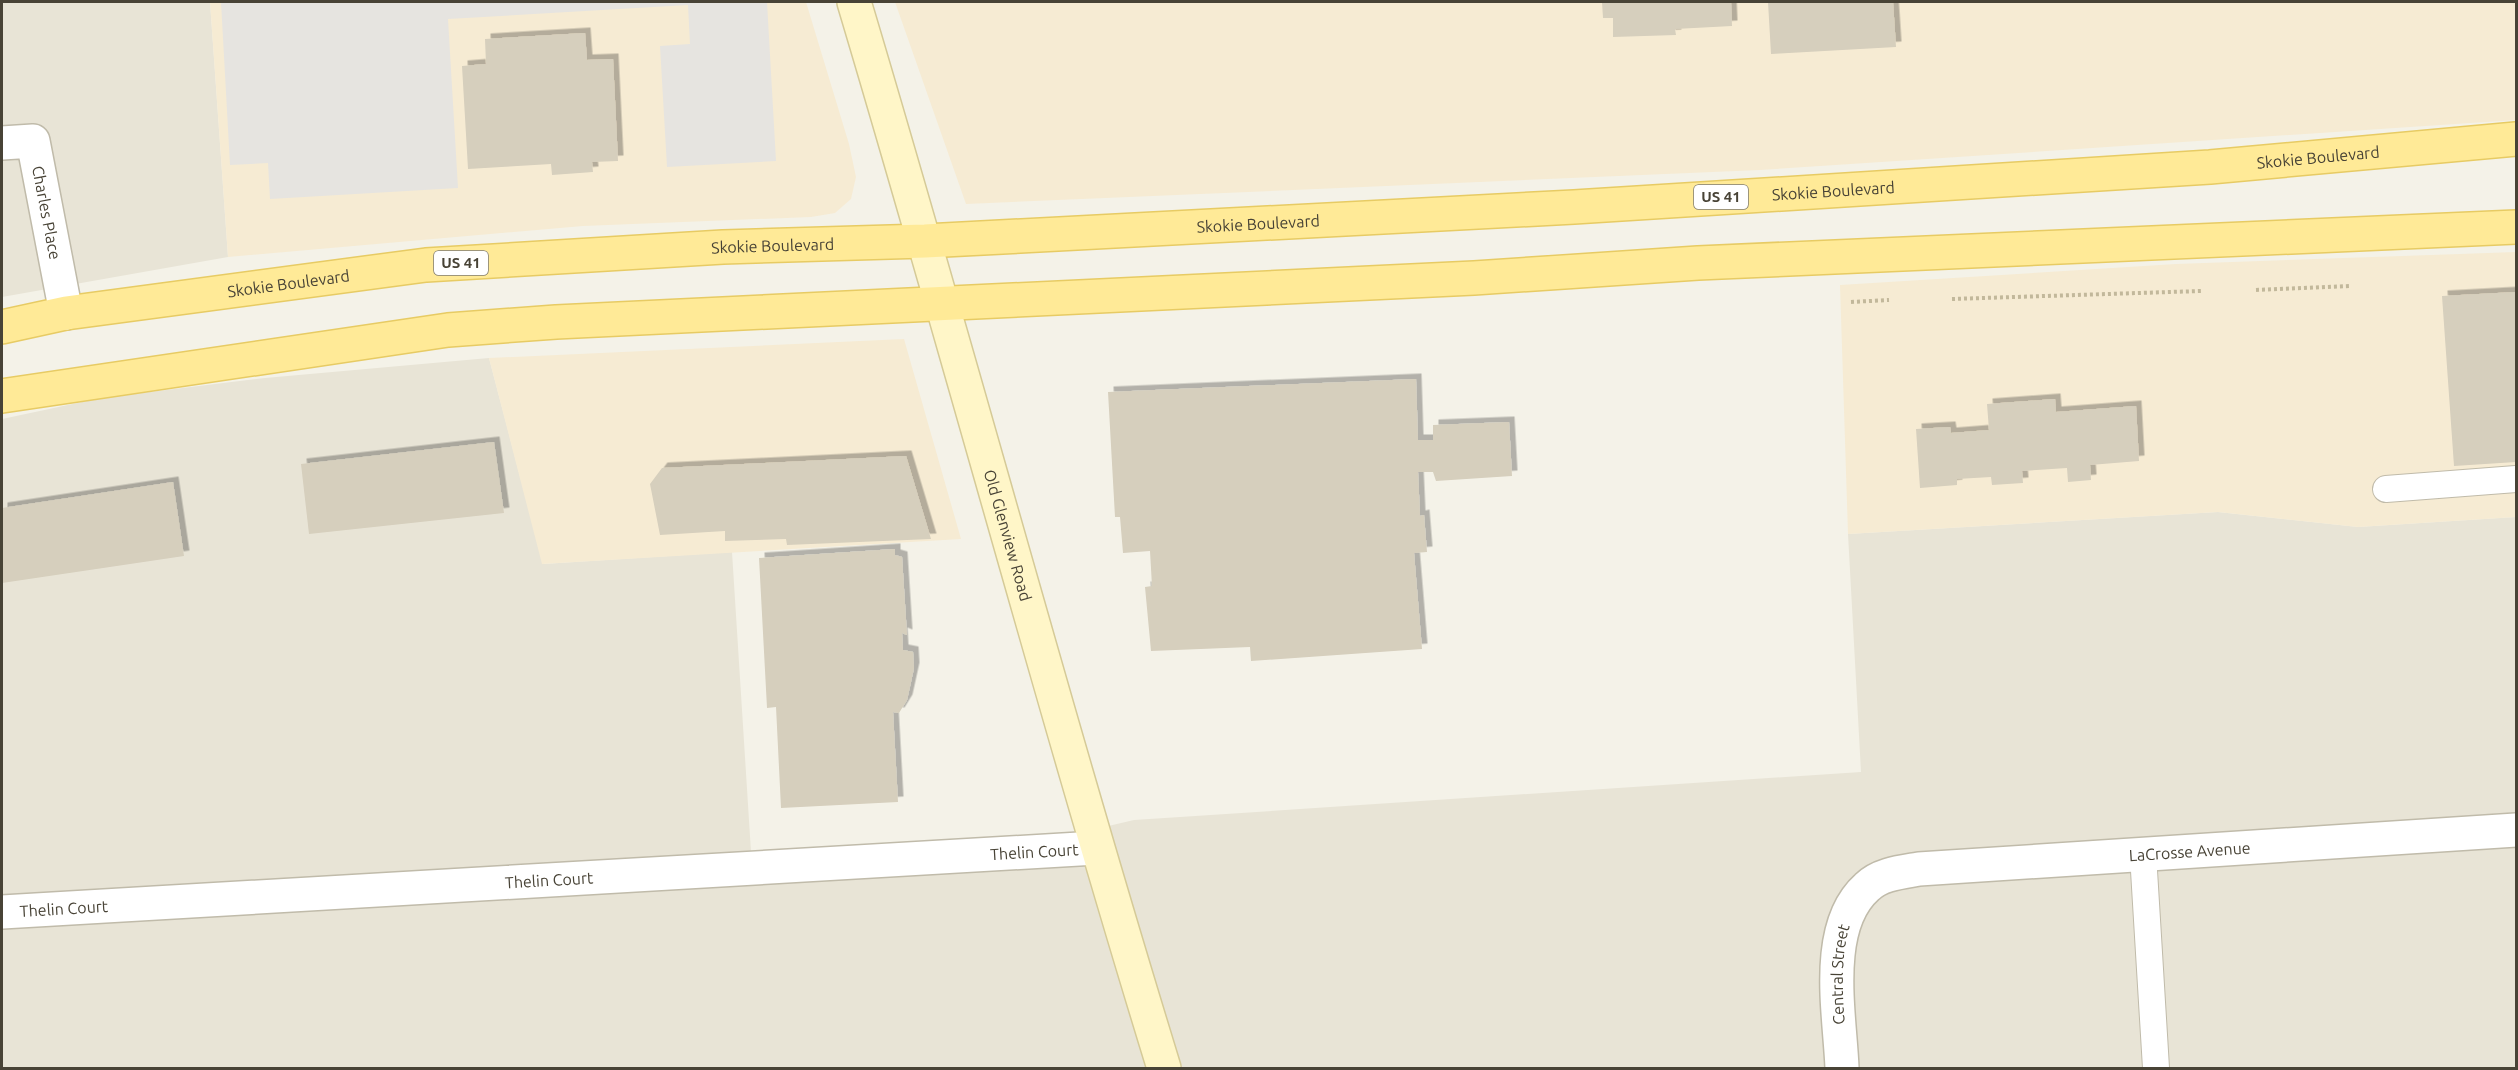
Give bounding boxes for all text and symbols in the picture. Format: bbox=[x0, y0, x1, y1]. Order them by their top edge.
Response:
street label: Skokie Boulevard bbox=[2256, 143, 2380, 172]
street label: Charles Place bbox=[29, 164, 65, 261]
street label: Skokie Boulevard bbox=[1771, 178, 1895, 204]
road number: US 41 bbox=[1694, 185, 1748, 209]
street label: Skokie Boulevard bbox=[1196, 211, 1320, 236]
street label: Skokie Boulevard bbox=[711, 235, 835, 257]
road number: US 41 bbox=[434, 251, 488, 275]
street label: Skokie Boulevard bbox=[226, 266, 351, 300]
street label: Old Glenview Road bbox=[981, 467, 1035, 603]
street label: LaCrosse Avenue bbox=[2128, 838, 2251, 864]
street label: Thelin Court bbox=[990, 840, 1080, 863]
street label: Thelin Court bbox=[504, 868, 594, 892]
street label: Thelin Court bbox=[19, 897, 109, 920]
street label: Central Street bbox=[1828, 921, 1853, 1025]

